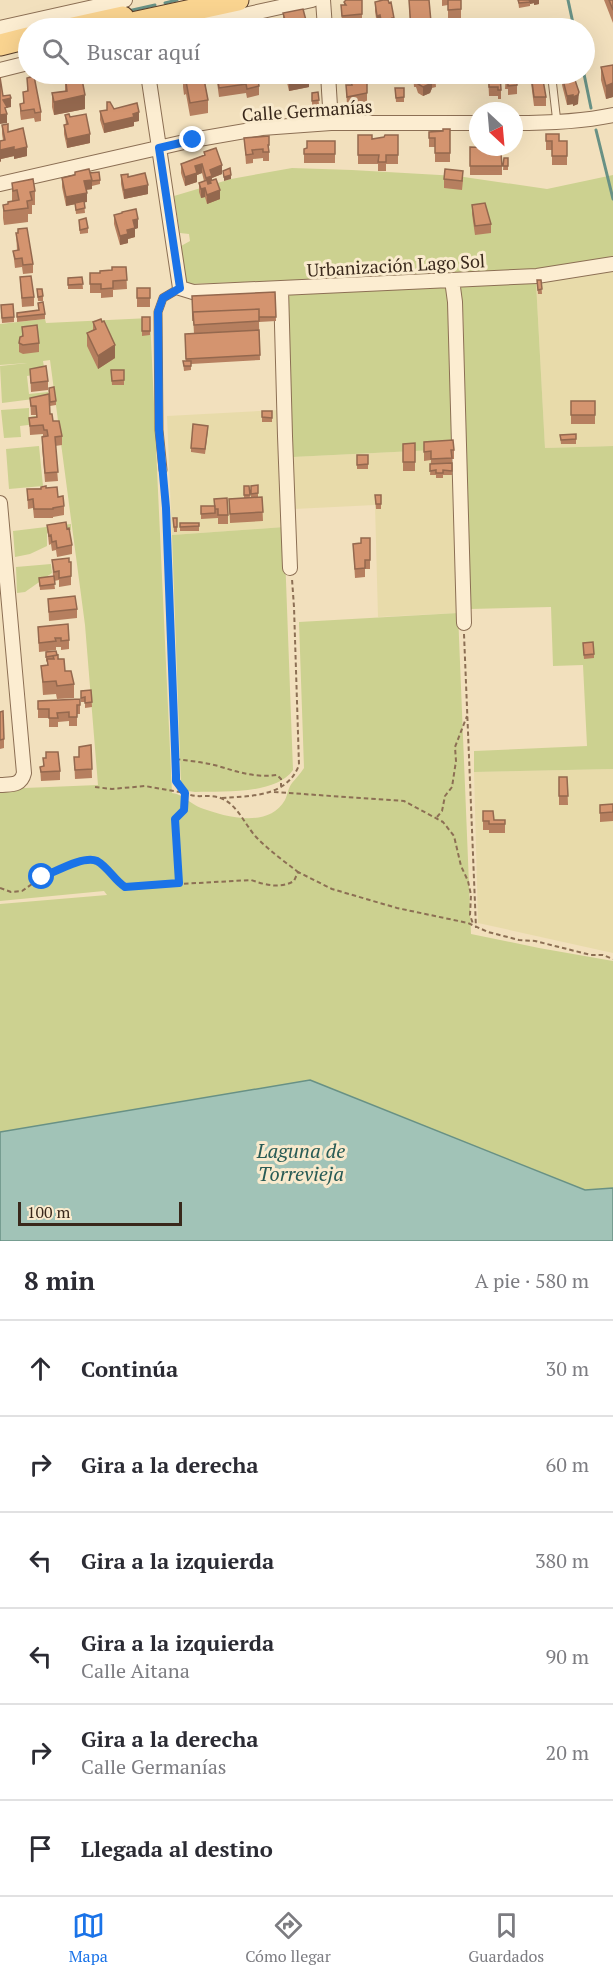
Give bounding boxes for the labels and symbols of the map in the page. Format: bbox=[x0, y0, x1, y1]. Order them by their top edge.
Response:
street label: Calle Germanías bbox=[241, 93, 373, 127]
north arrow bbox=[469, 102, 523, 156]
route end bbox=[179, 126, 205, 152]
street label: Urbanización Lago Sol bbox=[306, 248, 486, 282]
route start bbox=[28, 863, 54, 889]
water label: Laguna de Torrevieja bbox=[256, 1137, 345, 1187]
scale bar bbox=[18, 1199, 182, 1226]

